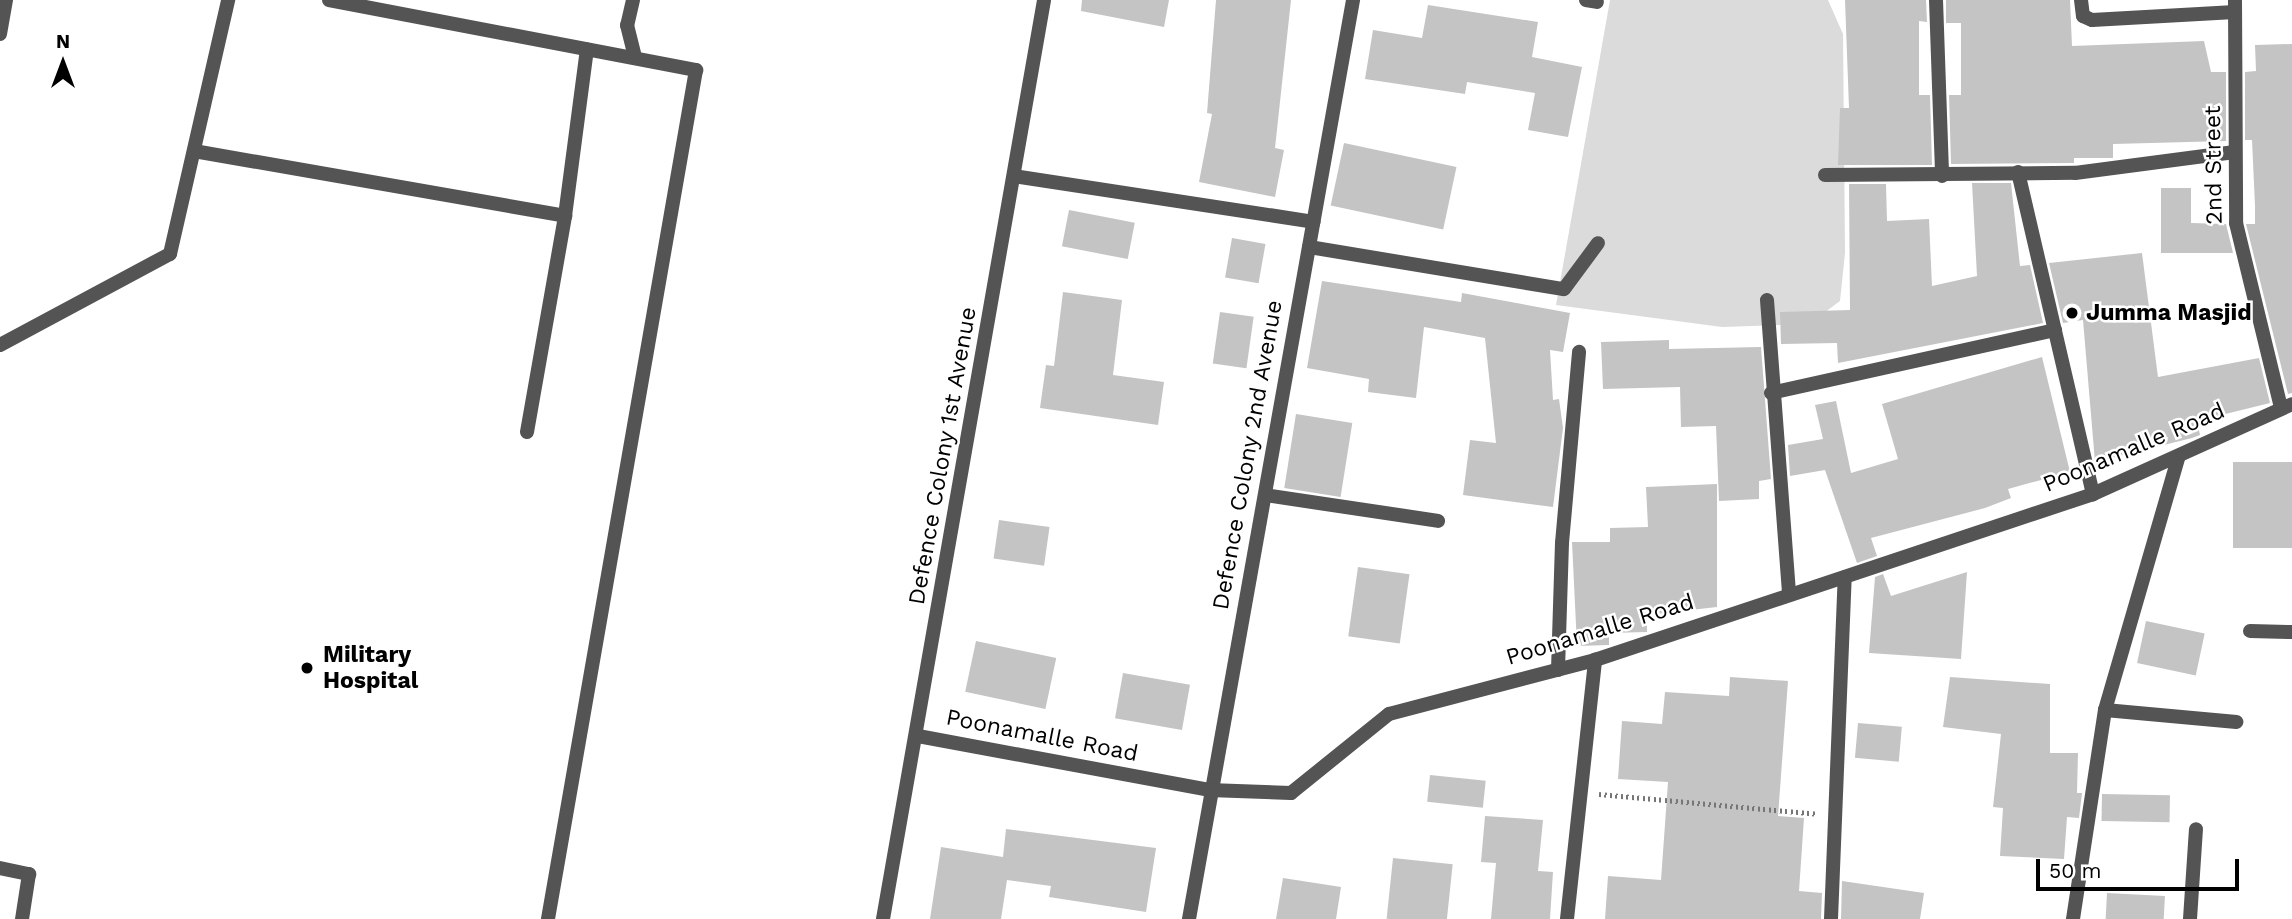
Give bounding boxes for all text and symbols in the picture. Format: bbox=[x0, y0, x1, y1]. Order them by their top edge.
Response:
north arrow bbox=[28, 28, 98, 98]
text: N bbox=[56, 30, 70, 53]
street label: 2nd Street bbox=[2199, 105, 2229, 225]
street label: Defence Colony 2nd Avenue bbox=[1207, 297, 1289, 613]
place label: Jumma Masjid bbox=[2086, 299, 2252, 327]
street label: Defence Colony 1st Avenue bbox=[903, 304, 983, 608]
marker: Jumma Masjid bbox=[2064, 305, 2080, 321]
street label: Poonamalle Road bbox=[2039, 397, 2229, 499]
street label: Poonamalle Road bbox=[1503, 588, 1697, 672]
place label: Military Hospital bbox=[323, 641, 418, 695]
marker: Military Hospital bbox=[297, 658, 317, 678]
street label: Poonamalle Road bbox=[944, 704, 1140, 768]
scale bar bbox=[2040, 846, 2243, 890]
text: 50 m bbox=[2049, 858, 2101, 883]

